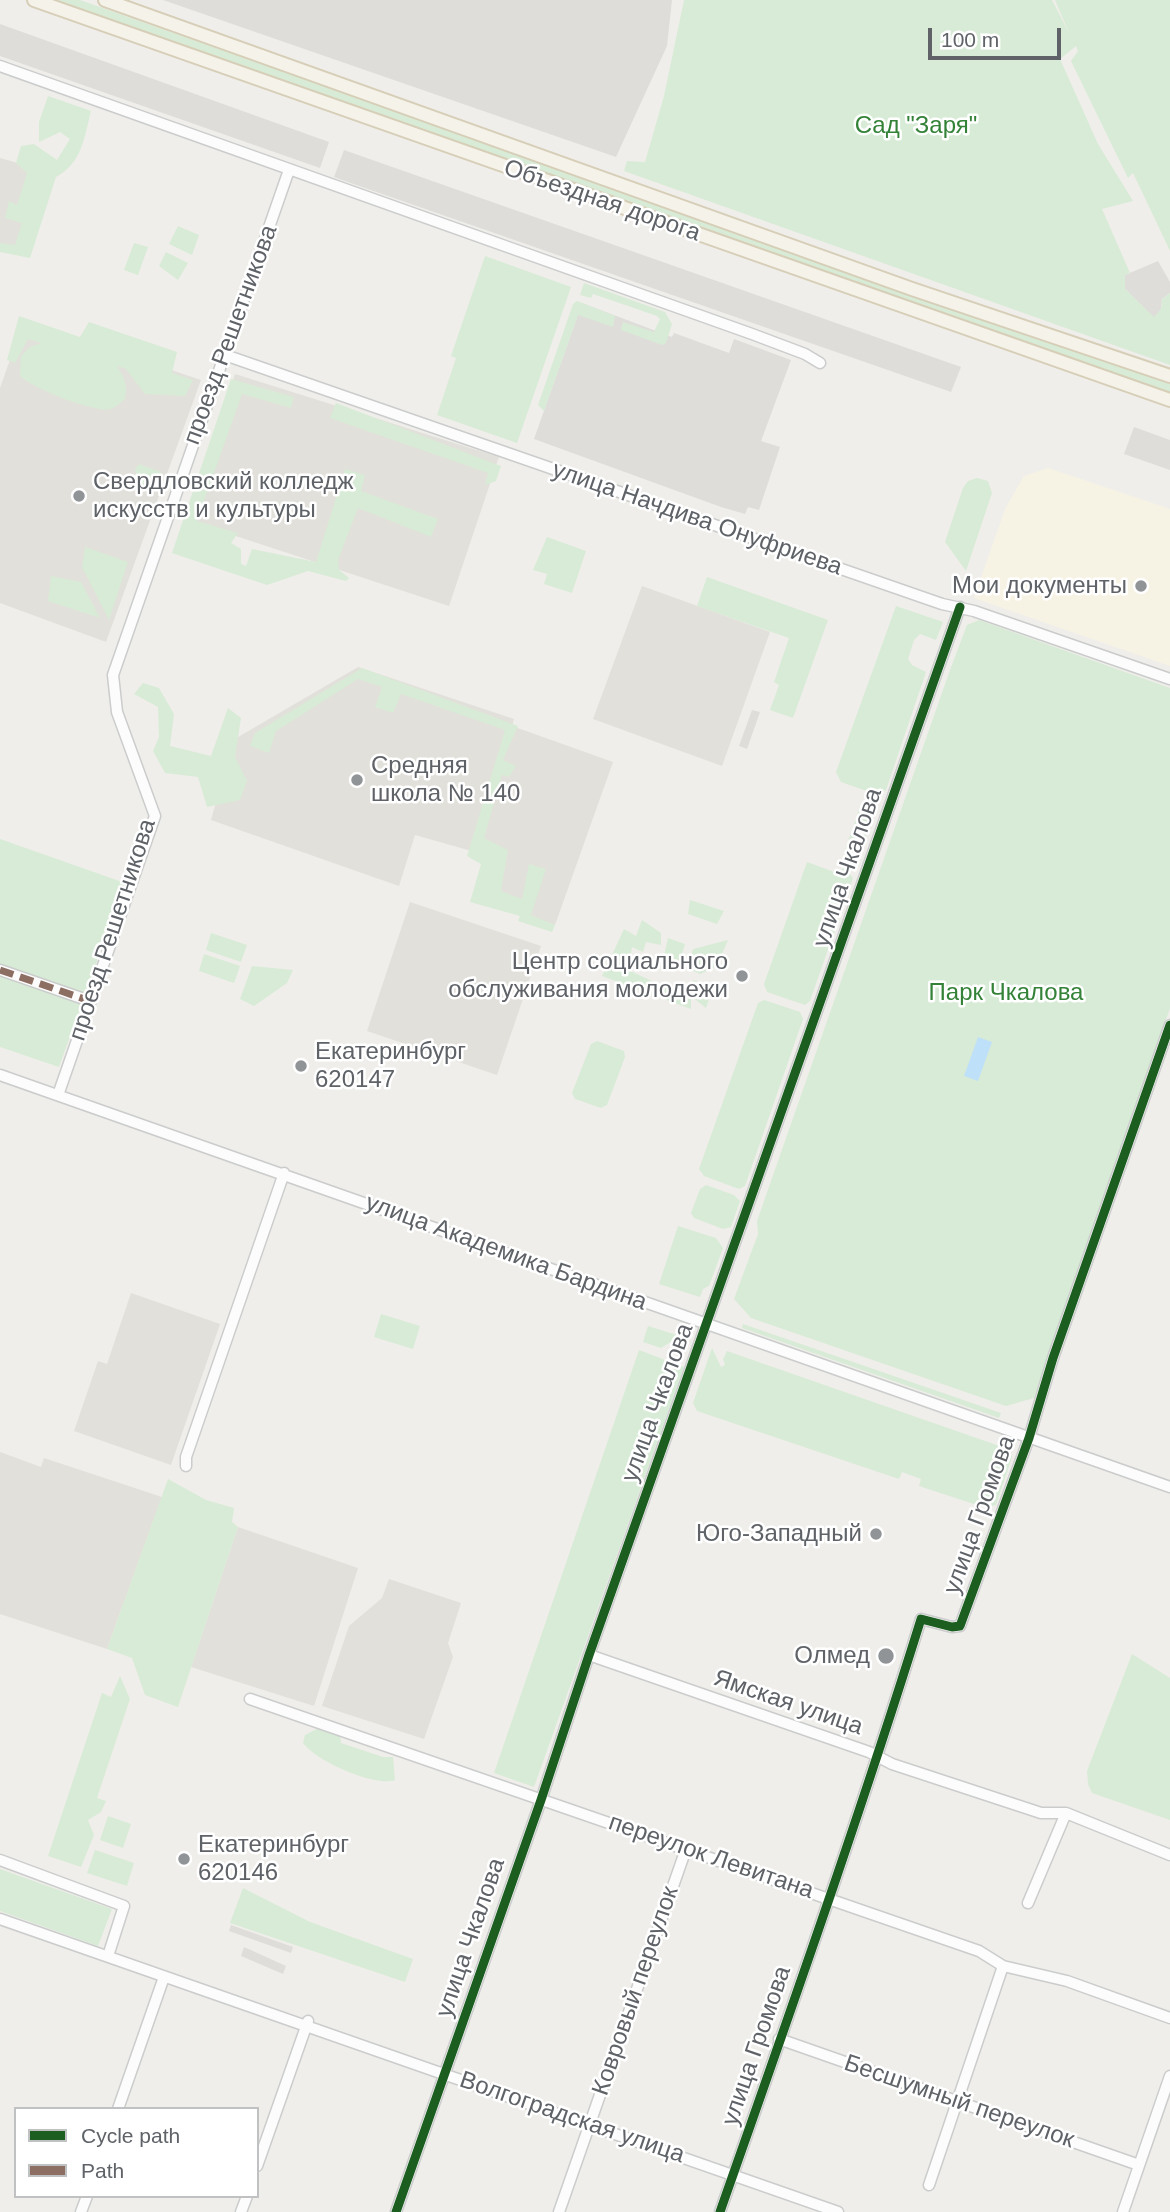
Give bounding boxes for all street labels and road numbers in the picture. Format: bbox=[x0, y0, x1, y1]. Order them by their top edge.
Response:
street label: Объездная дорога bbox=[500, 154, 704, 248]
street label: проезд Решетникова bbox=[178, 221, 284, 449]
street label: улица Начдива Онуфриева bbox=[548, 456, 846, 582]
street label: улица Чкалова bbox=[807, 785, 889, 951]
street label: проезд Решетникова bbox=[64, 816, 162, 1044]
street label: улица Академика Бардина bbox=[361, 1189, 651, 1317]
street label: улица Чкалова bbox=[616, 1320, 700, 1486]
street label: улица Громова bbox=[938, 1432, 1022, 1598]
street label: Ямская улица bbox=[710, 1664, 866, 1742]
street label: переулок Левитана bbox=[605, 1808, 817, 1906]
street label: улица Чкалова bbox=[430, 1855, 512, 2021]
street label: Ковровый переулок bbox=[587, 1883, 685, 2099]
street label: улица Громова bbox=[716, 1963, 798, 2129]
street label: Бесшумный переулок bbox=[840, 2049, 1078, 2155]
street label: Волгоградская улица bbox=[456, 2066, 688, 2170]

